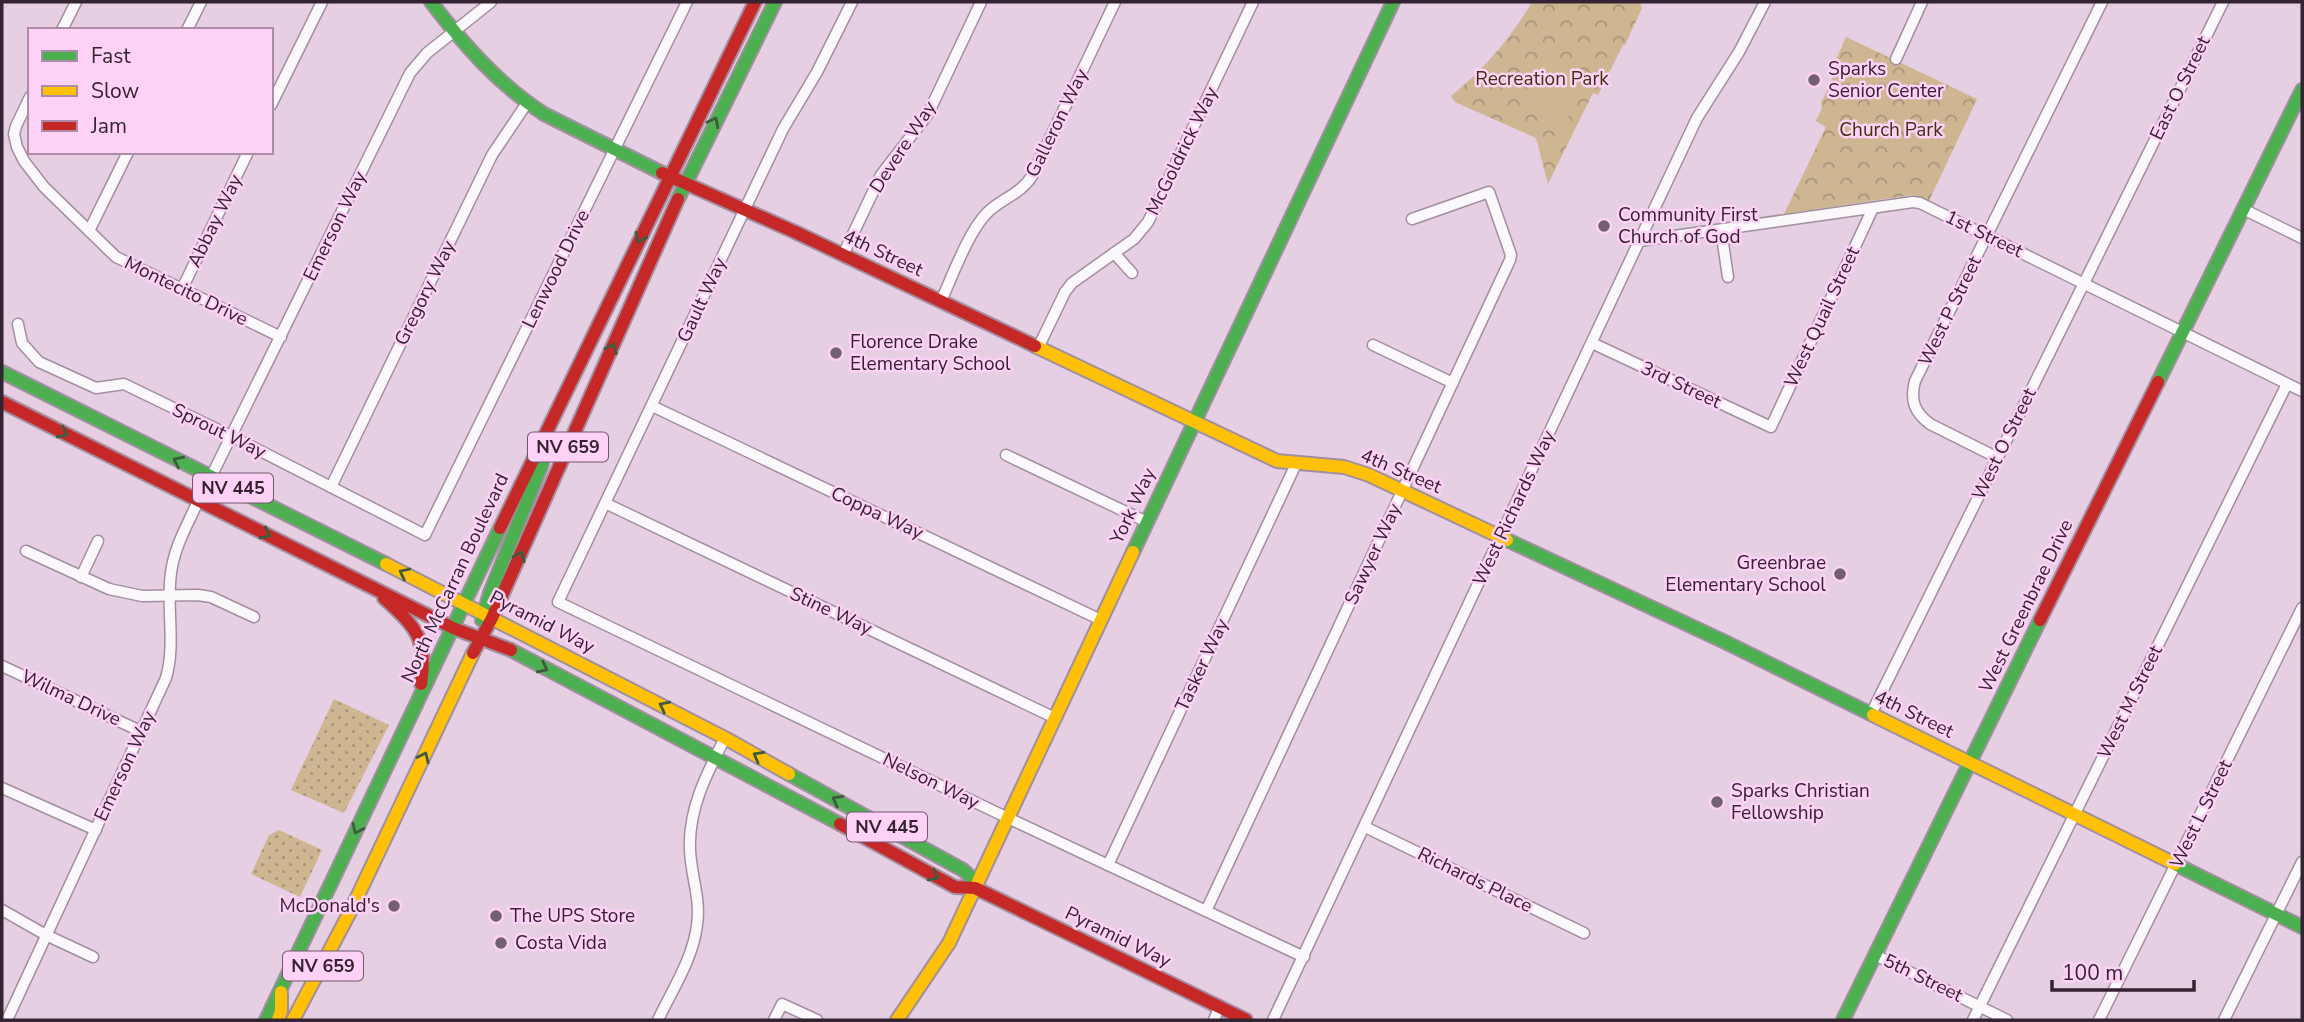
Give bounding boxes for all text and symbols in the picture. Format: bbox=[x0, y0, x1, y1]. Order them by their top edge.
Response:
legend bbox=[28, 28, 273, 154]
street label: East O Street bbox=[2144, 31, 2217, 144]
text: Fast bbox=[91, 42, 131, 70]
place label: Sparks Senior Center bbox=[1828, 56, 1944, 104]
street label: Galleron Way bbox=[1020, 64, 1095, 182]
park label: Recreation Park bbox=[1475, 66, 1609, 92]
marker: Sparks Senior Center bbox=[1806, 72, 1822, 88]
text: Slow bbox=[91, 77, 140, 105]
street label: McGoldrick Way bbox=[1140, 82, 1224, 220]
street label: Devere Way bbox=[863, 96, 943, 198]
text: Jam bbox=[90, 112, 127, 140]
one-way arrow bbox=[706, 117, 720, 129]
park label: Church Park bbox=[1839, 117, 1943, 143]
street label: Emerson Way bbox=[297, 167, 373, 285]
street label: Abbay Way bbox=[181, 170, 249, 272]
place label: Community First Church of God bbox=[1618, 202, 1758, 250]
street label: 1st Street bbox=[1941, 204, 2028, 264]
street label: Lenwood Drive bbox=[516, 205, 596, 333]
marker: Community First Church of God bbox=[1596, 218, 1612, 234]
street label: 4th Street bbox=[839, 223, 928, 283]
one-way arrow bbox=[634, 231, 648, 243]
street label: Gregory Way bbox=[388, 236, 462, 350]
street label: West Quail Street bbox=[1778, 242, 1866, 392]
street label: Montecito Drive bbox=[120, 250, 252, 332]
street label: West P Street bbox=[1912, 251, 1988, 370]
street label: Gault Way bbox=[671, 253, 733, 347]
place label: Florence Drake Elementary School bbox=[850, 329, 1011, 377]
one-way arrow bbox=[604, 342, 618, 355]
marker: Florence Drake Elementary School bbox=[828, 345, 844, 361]
street label: 3rd Street bbox=[1637, 355, 1726, 415]
street label: West O Street bbox=[1966, 383, 2043, 504]
street label: Sprout Way bbox=[168, 397, 271, 465]
one-way arrow bbox=[56, 424, 68, 438]
street label: West Richards Way bbox=[1467, 426, 1562, 590]
road number: NV 659 bbox=[528, 432, 608, 462]
street label: 4th Street bbox=[1357, 442, 1446, 500]
one-way arrow bbox=[173, 455, 185, 469]
street label: York Way bbox=[1104, 464, 1162, 549]
street label: North McCarran Boulevard bbox=[395, 469, 515, 687]
road number: NV 445 bbox=[193, 474, 273, 502]
street label: Coppa Way bbox=[826, 480, 928, 546]
street label: Sawyer Way bbox=[1338, 499, 1408, 609]
street label: West Greenbrae Drive bbox=[1973, 515, 2079, 697]
one-way arrow bbox=[259, 526, 271, 540]
one-way arrow bbox=[512, 550, 526, 563]
place label: Greenbrae Elementary School bbox=[1665, 550, 1826, 598]
marker: Greenbrae Elementary School bbox=[1832, 566, 1848, 582]
one-way arrow bbox=[399, 568, 411, 582]
street label: Stine Way bbox=[786, 581, 877, 641]
street label: Pyramid Way bbox=[485, 584, 599, 660]
street label: Tasker Way bbox=[1169, 614, 1235, 716]
street label: West M Street bbox=[2091, 641, 2169, 763]
one-way arrow bbox=[536, 659, 548, 673]
street label: Wilma Drive bbox=[17, 664, 125, 732]
street label: 4th Street bbox=[1870, 684, 1958, 745]
one-way arrow bbox=[659, 701, 671, 715]
street label: Emerson Way bbox=[88, 706, 162, 825]
street label: Nelson Way bbox=[878, 746, 984, 816]
one-way arrow bbox=[753, 751, 765, 764]
one-way arrow bbox=[415, 752, 429, 764]
street label: West L Street bbox=[2164, 755, 2239, 873]
place label: Sparks Christian Fellowship bbox=[1731, 778, 1870, 826]
marker: Sparks Christian Fellowship bbox=[1709, 794, 1725, 810]
one-way arrow bbox=[832, 795, 845, 808]
road number: NV 445 bbox=[847, 812, 927, 842]
one-way arrow bbox=[351, 822, 365, 834]
street label: Richards Place bbox=[1413, 841, 1537, 919]
one-way arrow bbox=[927, 868, 940, 881]
place label: McDonald's bbox=[279, 893, 380, 919]
marker: McDonald's bbox=[386, 898, 402, 914]
street label: Pyramid Way bbox=[1061, 900, 1175, 974]
place label: The UPS Store bbox=[510, 903, 635, 929]
marker: The UPS Store bbox=[488, 908, 504, 924]
place label: Costa Vida bbox=[515, 930, 607, 956]
marker: Costa Vida bbox=[493, 935, 509, 951]
street label: 5th Street bbox=[1879, 948, 1967, 1009]
scale bar bbox=[2052, 948, 2194, 992]
road number: NV 659 bbox=[283, 951, 363, 981]
text: 100 m bbox=[2062, 959, 2123, 987]

